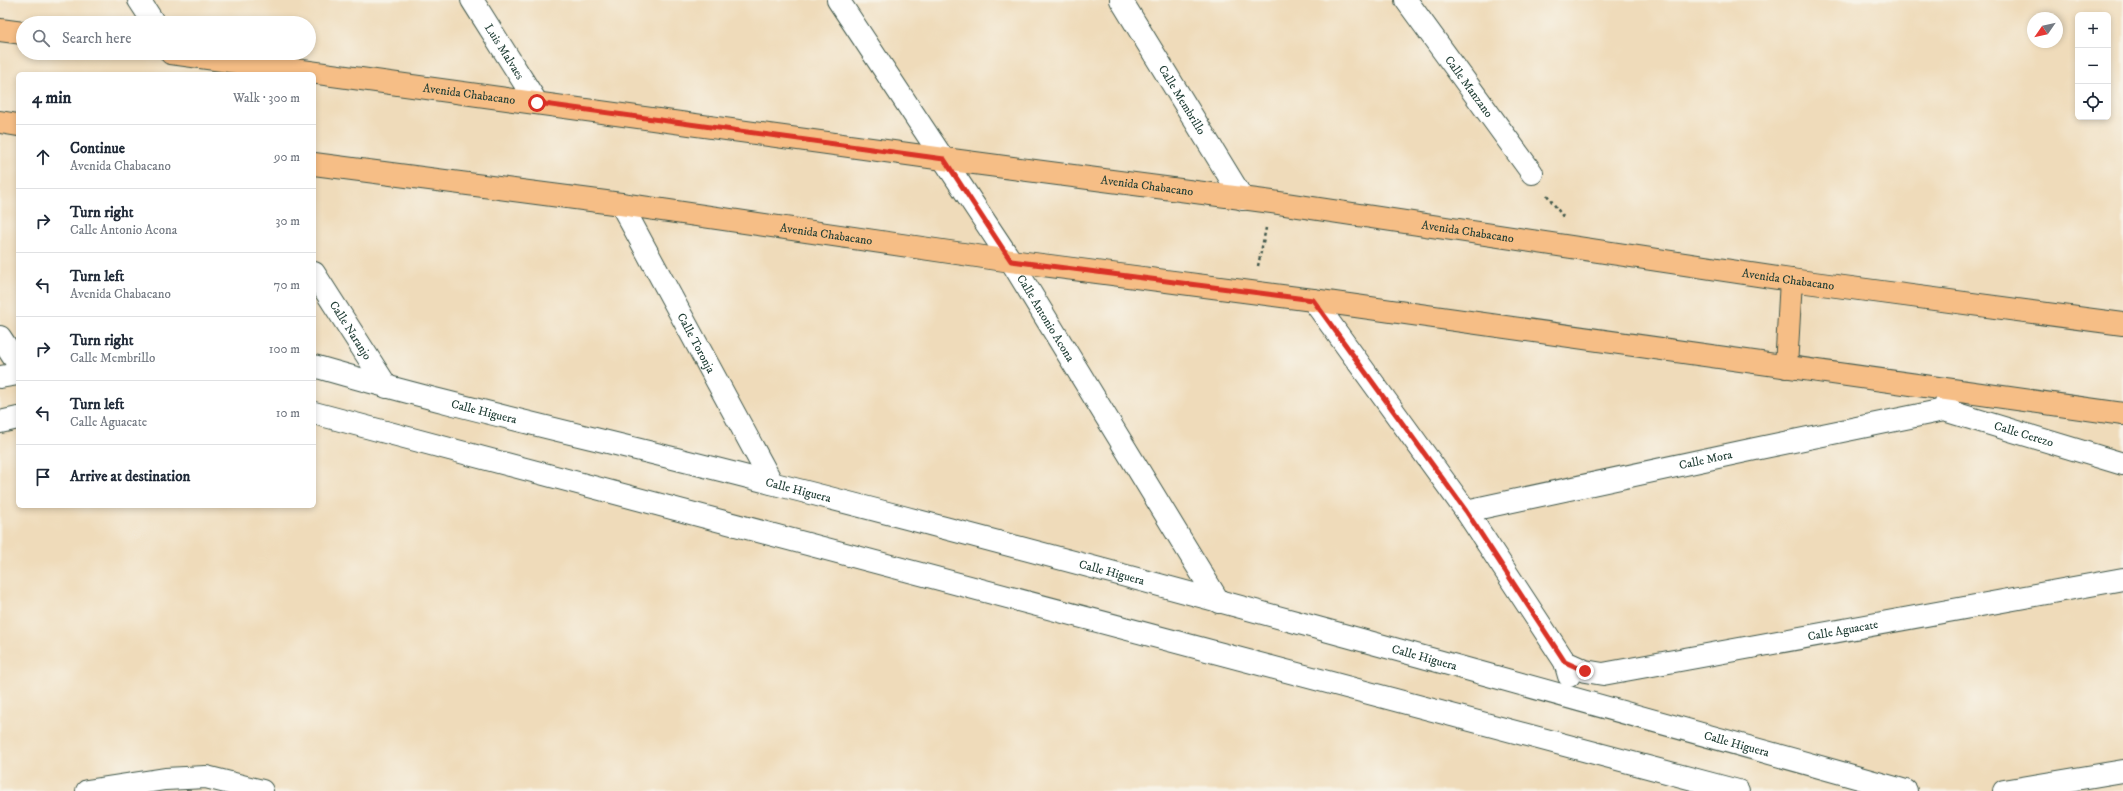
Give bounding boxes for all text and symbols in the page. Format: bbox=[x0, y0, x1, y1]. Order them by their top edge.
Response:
north arrow bbox=[2027, 12, 2063, 48]
map controls bbox=[2075, 12, 2111, 120]
button: + bbox=[2075, 12, 2111, 48]
search box bbox=[16, 16, 316, 60]
street label: Luis Malvaes bbox=[481, 21, 527, 83]
icon: search bbox=[30, 27, 52, 49]
text: Search here bbox=[62, 29, 131, 48]
button: − bbox=[2075, 48, 2111, 84]
street label: Calle Manzano bbox=[1441, 53, 1496, 121]
street label: Calle Membrillo bbox=[1155, 63, 1209, 138]
street label: Avenida Chabacano bbox=[422, 81, 516, 108]
button: locate bbox=[2075, 84, 2111, 120]
text: 4 min bbox=[32, 87, 71, 109]
text: Walk · 300 m bbox=[233, 90, 300, 106]
route start bbox=[528, 94, 546, 112]
text: Continue bbox=[70, 139, 125, 158]
icon: ahead bbox=[32, 146, 54, 168]
text: 90 m bbox=[274, 149, 300, 165]
text: Avenida Chabacano bbox=[70, 158, 171, 174]
street label: Avenida Chabacano bbox=[1100, 173, 1194, 200]
text: Turn right bbox=[70, 203, 133, 222]
icon: right bbox=[32, 210, 54, 232]
text: 30 m bbox=[276, 213, 300, 229]
street label: Avenida Chabacano bbox=[1420, 218, 1515, 246]
street label: Avenida Chabacano bbox=[779, 220, 873, 249]
text: Calle Antonio Acona bbox=[70, 222, 177, 238]
street label: Avenida Chabacano bbox=[1741, 266, 1835, 294]
text: Turn left bbox=[70, 267, 124, 286]
street label: Calle Antonio Acona bbox=[1013, 272, 1078, 365]
icon: left bbox=[32, 274, 54, 296]
text: 70 m bbox=[274, 277, 300, 293]
text: Avenida Chabacano bbox=[70, 286, 171, 302]
street label: Calle Naranjo bbox=[326, 298, 375, 363]
street label: Calle Toronja bbox=[673, 311, 719, 377]
text: Turn right bbox=[70, 331, 133, 350]
icon: right bbox=[32, 338, 54, 360]
text: 100 m bbox=[269, 341, 300, 357]
text: Calle Membrillo bbox=[70, 350, 155, 366]
text: Turn left bbox=[70, 395, 124, 414]
street label: Calle Higuera bbox=[449, 397, 519, 428]
icon: left bbox=[32, 402, 54, 424]
text: 10 m bbox=[276, 405, 300, 421]
text: Calle Aguacate bbox=[70, 414, 147, 430]
street label: Calle Cerezo bbox=[1992, 419, 2055, 451]
street label: Calle Mora bbox=[1678, 447, 1735, 473]
icon: arrive bbox=[32, 466, 54, 488]
text: Arrive at destination bbox=[70, 467, 190, 486]
street label: Calle Higuera bbox=[764, 475, 833, 506]
street label: Calle Higuera bbox=[1077, 557, 1147, 589]
street label: Calle Aguacate bbox=[1807, 617, 1879, 644]
street label: Calle Higuera bbox=[1390, 642, 1460, 674]
route end bbox=[1576, 662, 1594, 680]
street label: Calle Higuera bbox=[1702, 728, 1772, 761]

